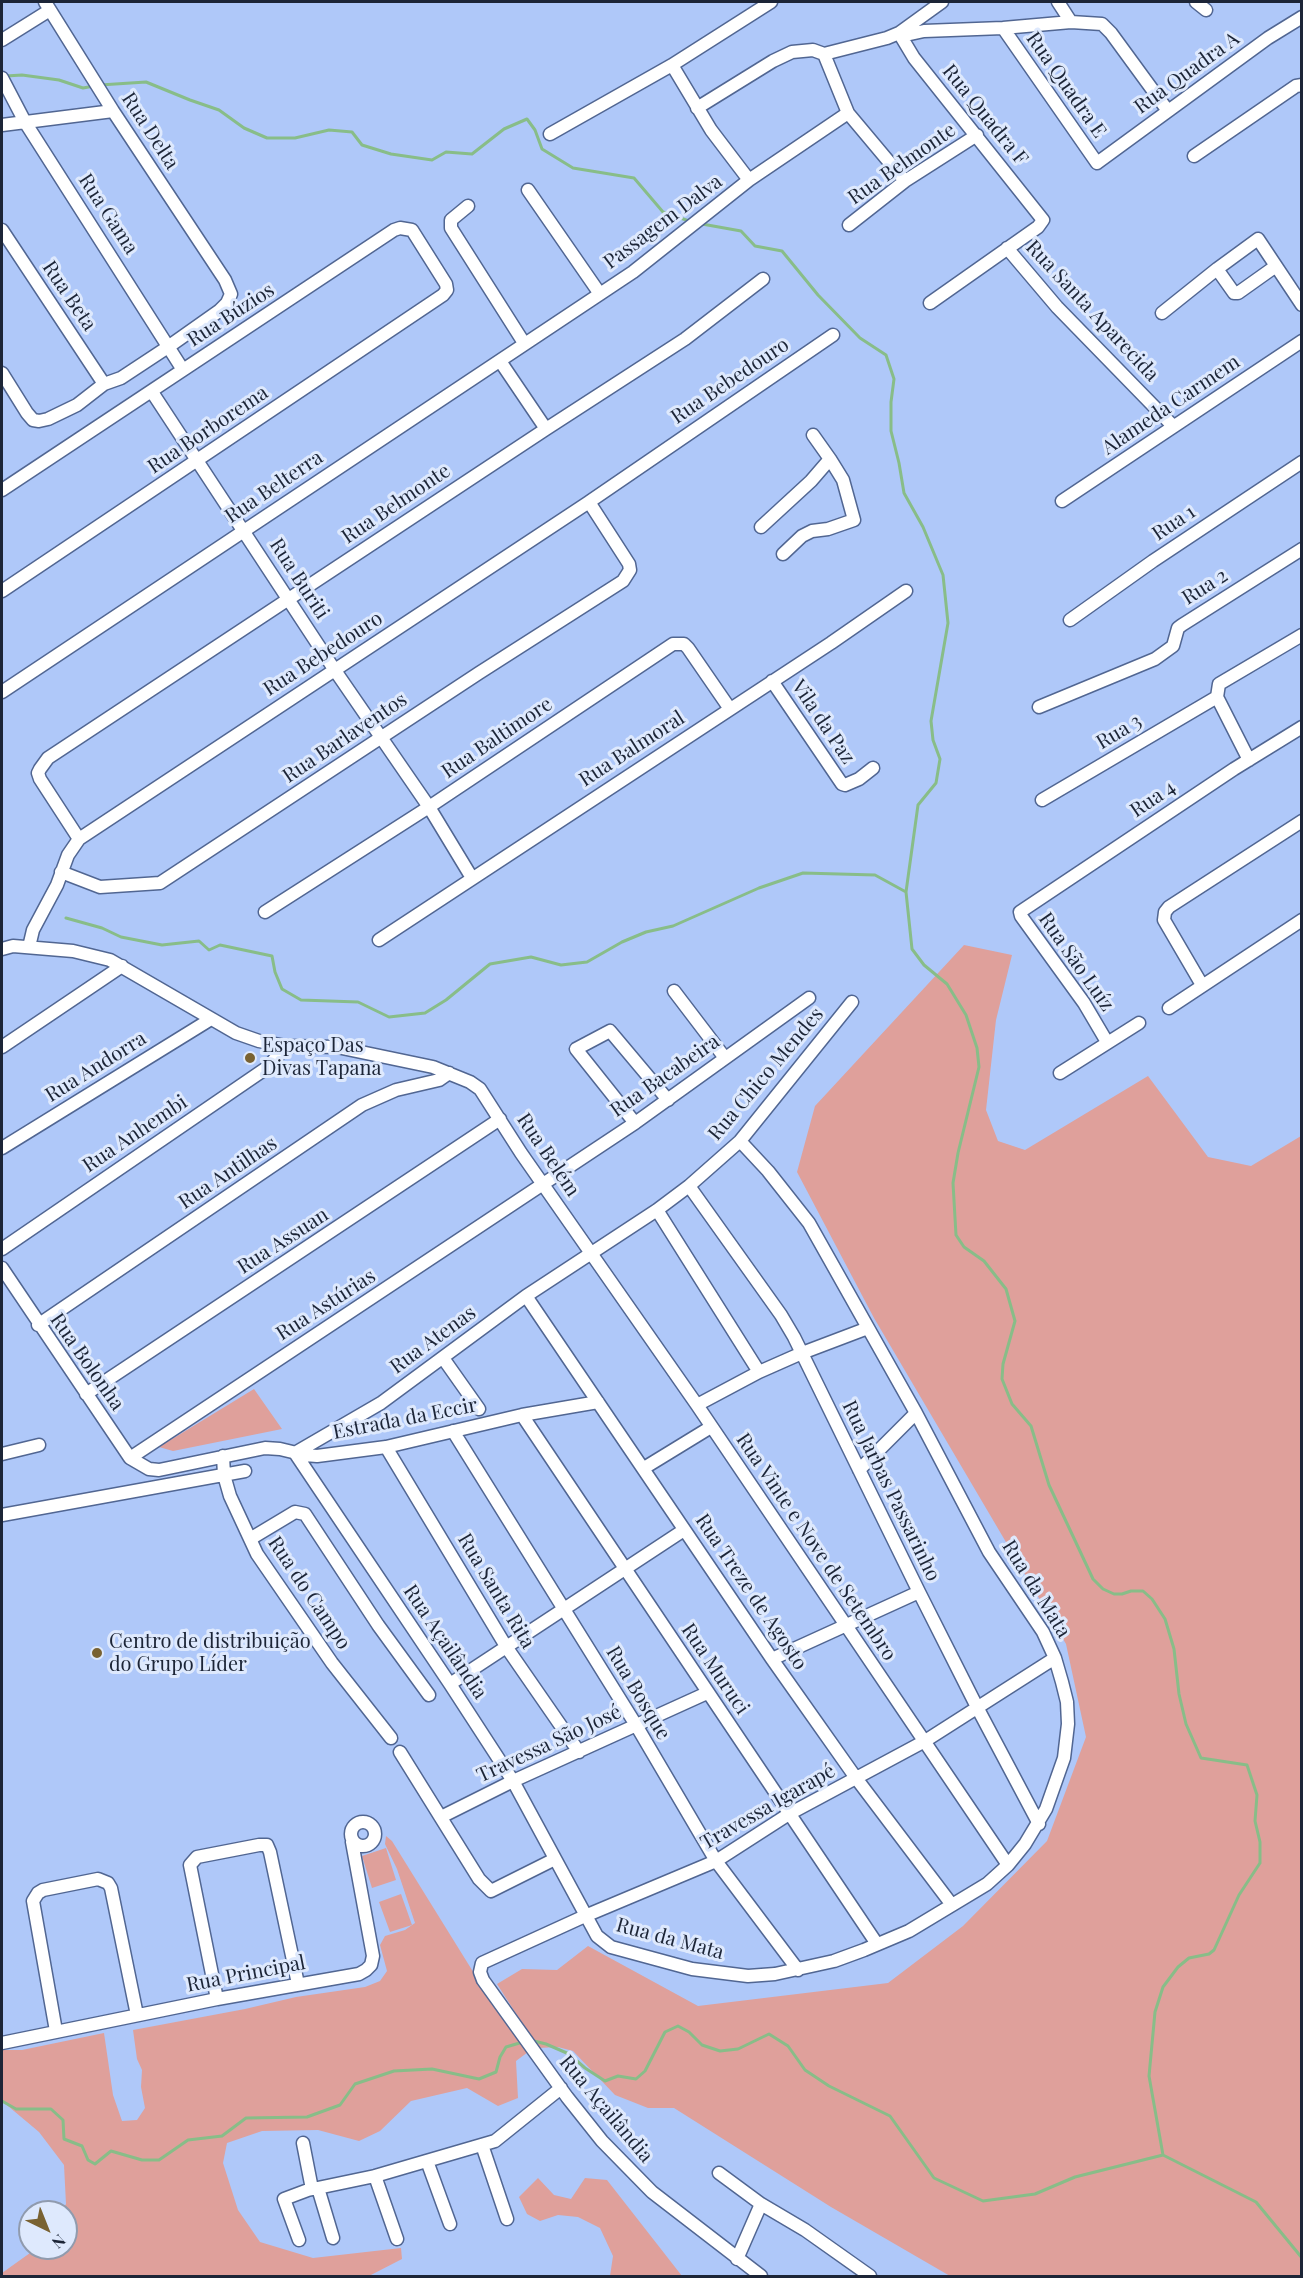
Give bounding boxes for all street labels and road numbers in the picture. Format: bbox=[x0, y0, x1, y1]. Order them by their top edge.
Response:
street label: Rua Quadra A bbox=[1130, 27, 1244, 119]
street label: Rua Quadra E bbox=[1021, 28, 1111, 142]
street label: Rua Quadra F bbox=[937, 60, 1033, 170]
street label: Rua Delta bbox=[116, 88, 184, 174]
street label: Rua Belmonte bbox=[844, 118, 960, 210]
street label: Rua Gama bbox=[73, 169, 143, 259]
street label: Passagem Dalva bbox=[599, 170, 727, 274]
street label: Rua Santa Aparecida bbox=[1020, 235, 1164, 387]
street label: Rua Beta bbox=[37, 256, 101, 336]
street label: Rua Búzios bbox=[183, 278, 279, 352]
street label: Rua Bebedouro bbox=[666, 333, 794, 429]
street label: Alameda Carmem bbox=[1098, 350, 1244, 460]
street label: Rua Borborema bbox=[143, 381, 273, 479]
street label: Rua Belterra bbox=[221, 446, 327, 528]
street label: Rua Belmonte bbox=[337, 459, 455, 549]
street label: Rua 1 bbox=[1148, 500, 1200, 546]
street label: Rua Buriti bbox=[264, 534, 334, 624]
street label: Rua 2 bbox=[1178, 564, 1232, 610]
street label: Rua Bebedouro bbox=[259, 607, 387, 701]
street label: Vila da Paz bbox=[786, 675, 860, 769]
street label: Rua Barlaventos bbox=[278, 688, 412, 788]
street label: Rua Baltimore bbox=[437, 692, 557, 784]
street label: Rua Balmoral bbox=[575, 706, 689, 792]
street label: Rua 3 bbox=[1092, 709, 1146, 755]
street label: Rua 4 bbox=[1126, 775, 1180, 823]
street label: Rua São Luíz bbox=[1033, 908, 1119, 1016]
street label: Rua Chico Mendes bbox=[703, 1003, 829, 1145]
street label: Rua Andorra bbox=[41, 1027, 151, 1107]
street label: Rua Bacabeira bbox=[606, 1030, 724, 1122]
street label: Rua Anhembi bbox=[78, 1090, 192, 1178]
street label: Rua Belém bbox=[511, 1109, 585, 1201]
street label: Rua Antilhas bbox=[174, 1131, 282, 1215]
street label: Rua Assuan bbox=[233, 1203, 333, 1279]
street label: Rua Astúrias bbox=[272, 1264, 380, 1346]
street label: Rua Atenas bbox=[385, 1301, 481, 1379]
street label: Rua Bolonha bbox=[45, 1309, 129, 1415]
street label: Estrada da Eccir bbox=[331, 1393, 479, 1445]
street label: Rua Jarbas Passarinho bbox=[837, 1397, 945, 1585]
street label: Rua Vinte e Nove de Setembro bbox=[731, 1429, 901, 1665]
street label: Rua Treze de Agosto bbox=[690, 1510, 812, 1674]
street label: Rua Santa Rita bbox=[452, 1529, 540, 1653]
street label: Rua do Campo bbox=[262, 1532, 356, 1654]
street label: Rua da Mata bbox=[997, 1536, 1075, 1642]
street label: Rua Açailândia bbox=[398, 1580, 492, 1704]
street label: Rua Muruci bbox=[676, 1619, 754, 1719]
street label: Rua Bosque bbox=[601, 1642, 675, 1744]
street label: Travessa São José bbox=[473, 1700, 625, 1788]
street label: Travessa Igarapé bbox=[697, 1759, 839, 1855]
street label: Rua da Mata bbox=[614, 1913, 726, 1965]
street label: Rua Principal bbox=[184, 1951, 308, 1997]
street label: Rua Açailândia bbox=[554, 2050, 658, 2168]

